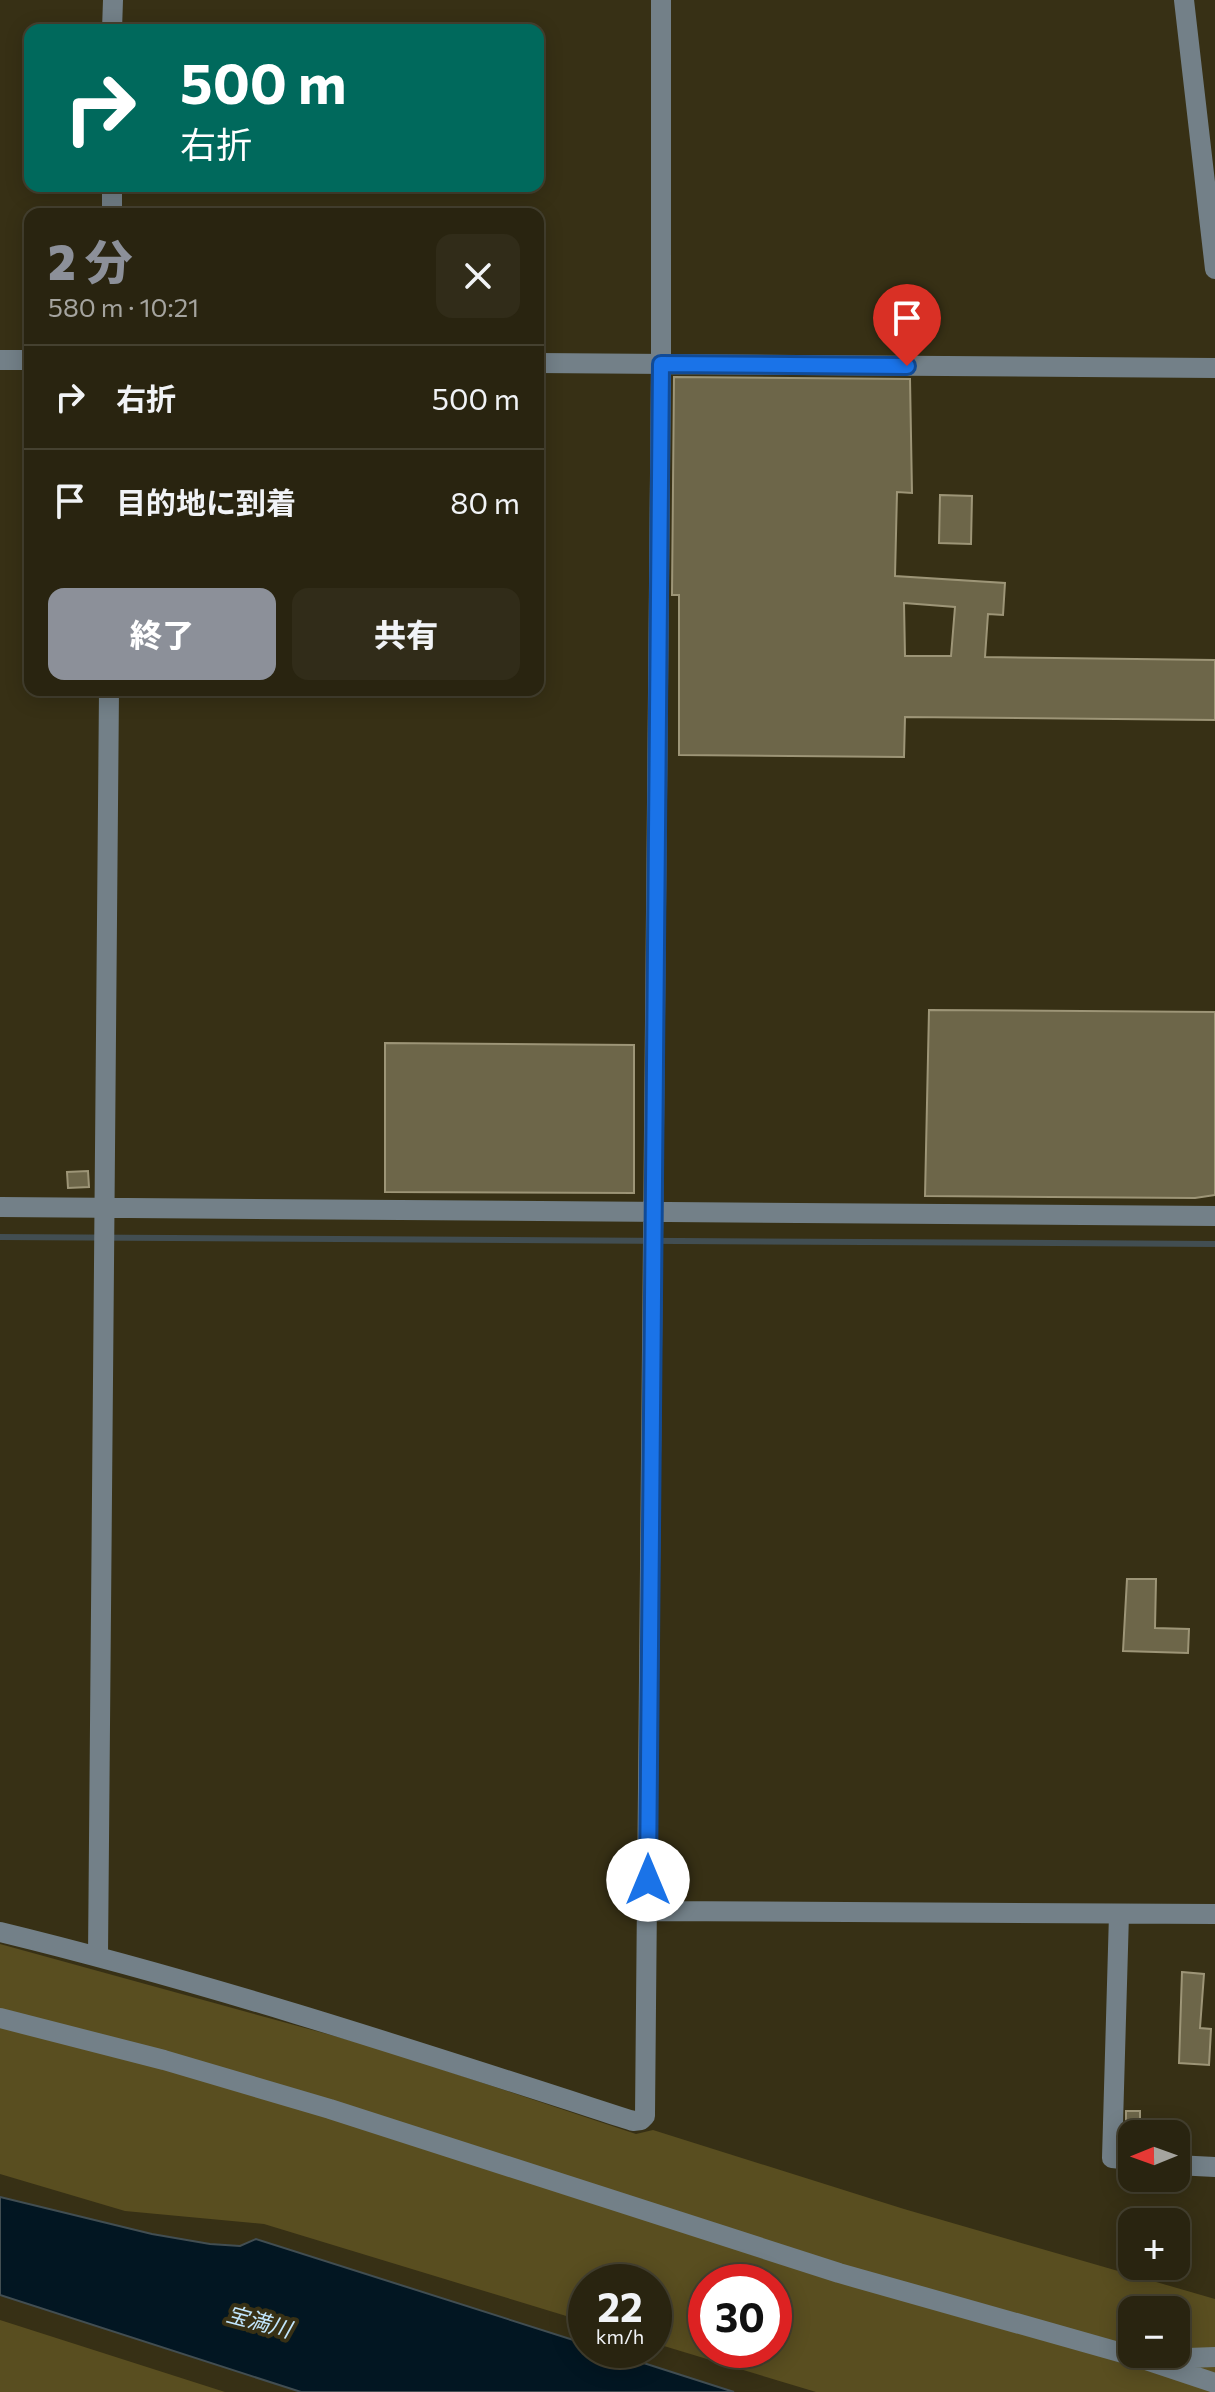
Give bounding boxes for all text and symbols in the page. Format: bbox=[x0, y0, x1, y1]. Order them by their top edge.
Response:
text: 500 m bbox=[180, 47, 347, 116]
icon: right bbox=[48, 56, 152, 160]
text: 右折 bbox=[180, 121, 252, 165]
text: 2 分 bbox=[48, 231, 133, 290]
button: close bbox=[436, 234, 520, 318]
pin bbox=[873, 284, 941, 366]
text: 580 m · 10:21 bbox=[48, 291, 199, 322]
icon: arrive bbox=[885, 296, 929, 340]
icon: right bbox=[48, 375, 92, 419]
text: 右折 bbox=[116, 379, 176, 416]
text: 500 m bbox=[432, 379, 520, 416]
icon: arrive bbox=[48, 479, 92, 523]
text: 目的地に到着 bbox=[116, 483, 296, 520]
text: 80 m bbox=[450, 483, 520, 520]
button: 終了 bbox=[48, 588, 276, 680]
button: 共有 bbox=[292, 588, 520, 680]
position arrow bbox=[606, 1838, 690, 1922]
north arrow bbox=[1118, 2120, 1190, 2192]
map controls bbox=[1118, 2120, 1190, 2368]
button: + bbox=[1118, 2208, 1190, 2280]
speed limit sign: 30 bbox=[688, 2264, 792, 2368]
text: 22 bbox=[597, 2281, 643, 2330]
button: − bbox=[1118, 2296, 1190, 2368]
water label: 宝満川 bbox=[224, 2299, 296, 2343]
text: km/h bbox=[596, 2324, 644, 2348]

